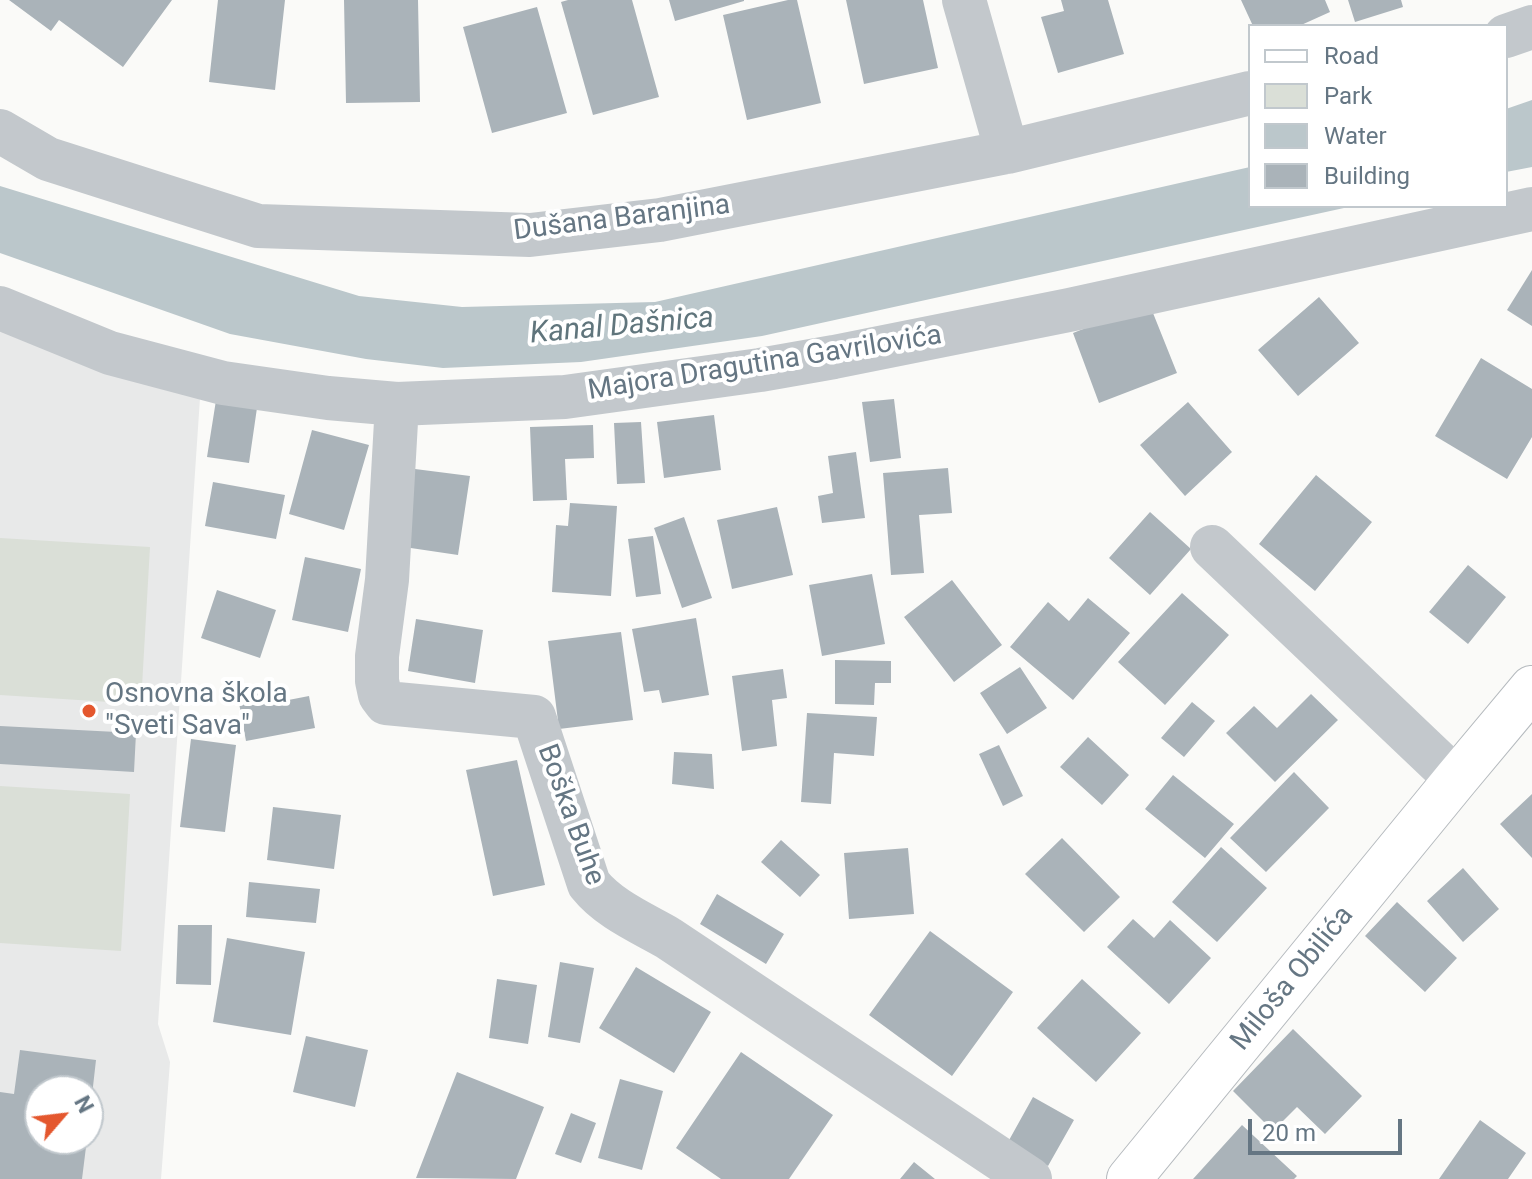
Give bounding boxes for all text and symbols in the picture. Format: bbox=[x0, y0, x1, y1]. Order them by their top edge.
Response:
legend bbox=[1248, 24, 1508, 208]
text: Road bbox=[1324, 42, 1379, 70]
text: Park bbox=[1324, 82, 1372, 110]
text: Water bbox=[1324, 122, 1387, 150]
text: Building bbox=[1324, 162, 1410, 190]
street label: Dušana Baranjina bbox=[512, 189, 732, 249]
water label: Kanal Dašnica bbox=[528, 301, 716, 353]
street label: Majora Dragutina Gavrilovića bbox=[586, 319, 944, 409]
place label: Osnovna škola "Sveti Sava" bbox=[105, 678, 288, 744]
marker: Osnovna škola "Sveti Sava" bbox=[80, 702, 98, 720]
street label: Boška Buhe bbox=[529, 740, 611, 890]
street label: Miloša Obilića bbox=[1225, 900, 1361, 1058]
north arrow bbox=[24, 1075, 104, 1155]
text: N bbox=[69, 1092, 99, 1117]
scale bar bbox=[1252, 1103, 1406, 1153]
text: 20 m bbox=[1262, 1119, 1316, 1147]

